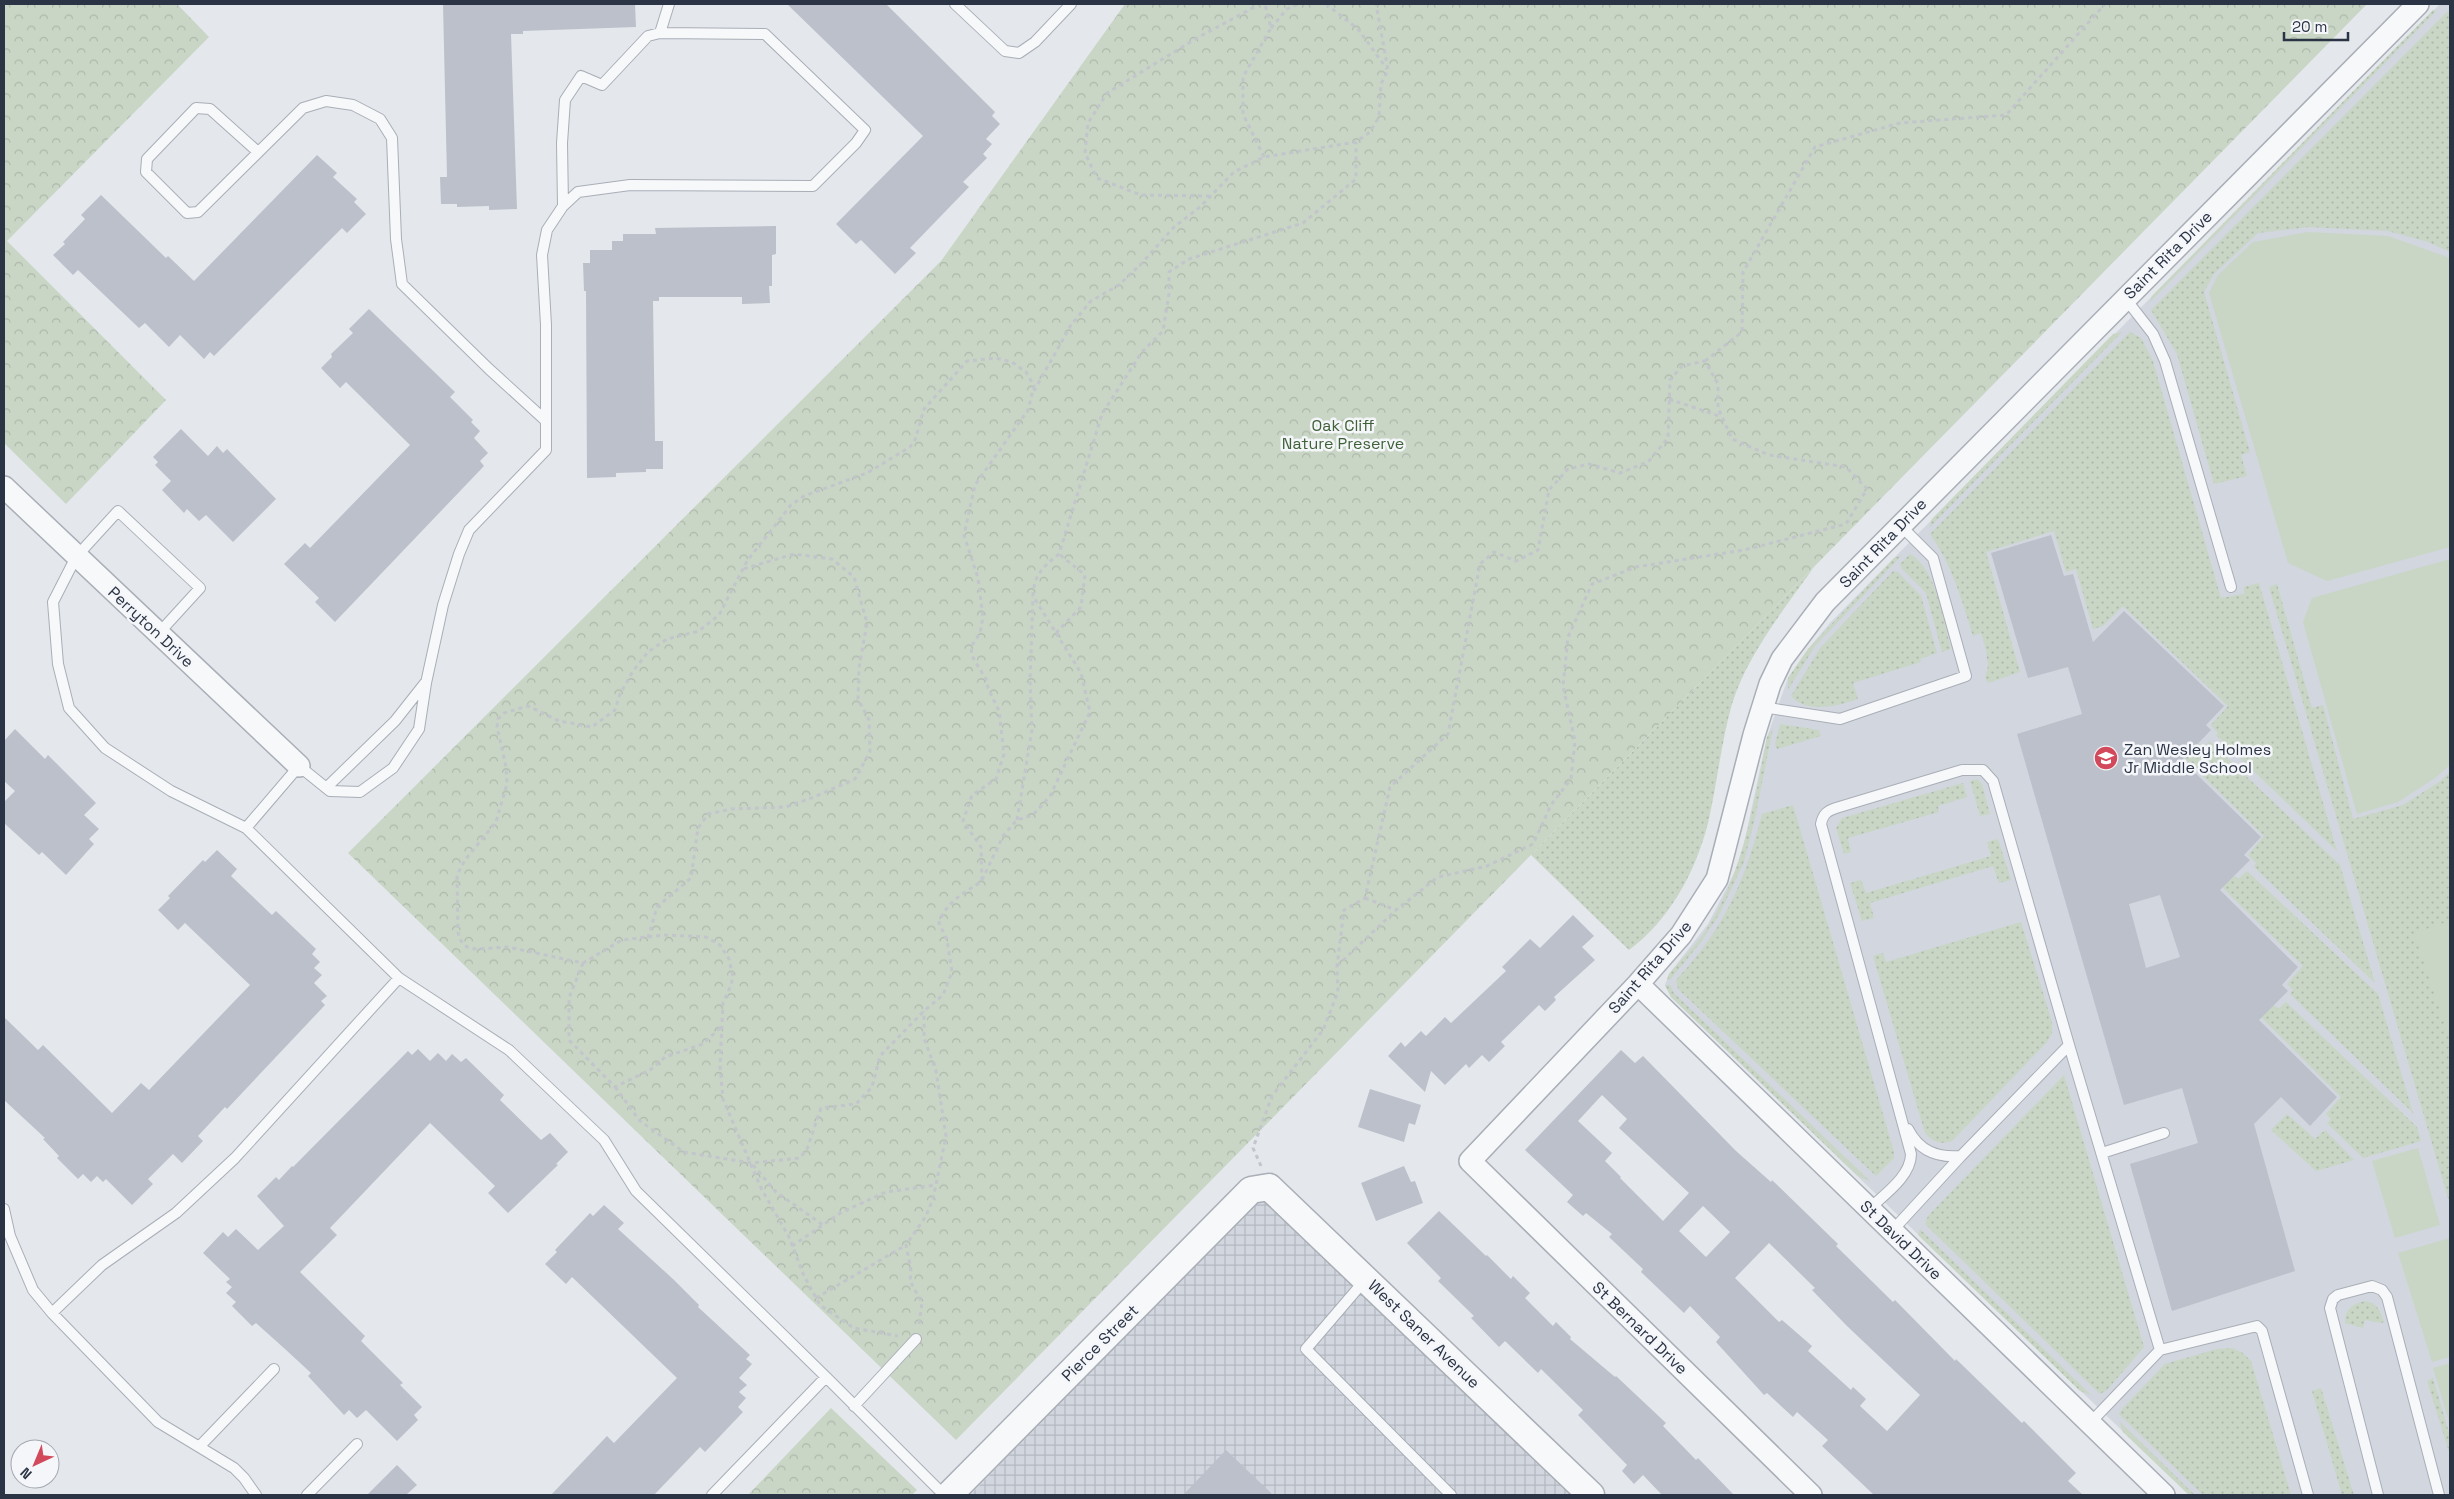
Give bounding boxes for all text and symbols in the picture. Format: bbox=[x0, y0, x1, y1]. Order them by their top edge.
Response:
scale bar bbox=[2284, 10, 2348, 42]
text: 20 m bbox=[2292, 17, 2327, 36]
street label: Saint Rita Drive bbox=[2119, 206, 2217, 304]
park label: Oak Cliff Nature Preserve bbox=[1282, 415, 1404, 454]
street label: Saint Rita Drive bbox=[1835, 494, 1931, 592]
street label: Perryton Drive bbox=[104, 582, 198, 672]
place label: Zan Wesley Holmes Jr Middle School bbox=[2124, 739, 2271, 778]
school or university icon: Zan Wesley Holmes Jr Middle School bbox=[2093, 745, 2119, 771]
street label: Saint Rita Drive bbox=[1604, 916, 1696, 1018]
street label: St David Drive bbox=[1856, 1196, 1946, 1284]
street label: West Saner Avenue bbox=[1364, 1275, 1484, 1393]
street label: St Bernard Drive bbox=[1588, 1277, 1692, 1379]
street label: Pierce Street bbox=[1057, 1300, 1143, 1386]
north arrow bbox=[10, 1439, 60, 1489]
text: N bbox=[16, 1464, 36, 1483]

